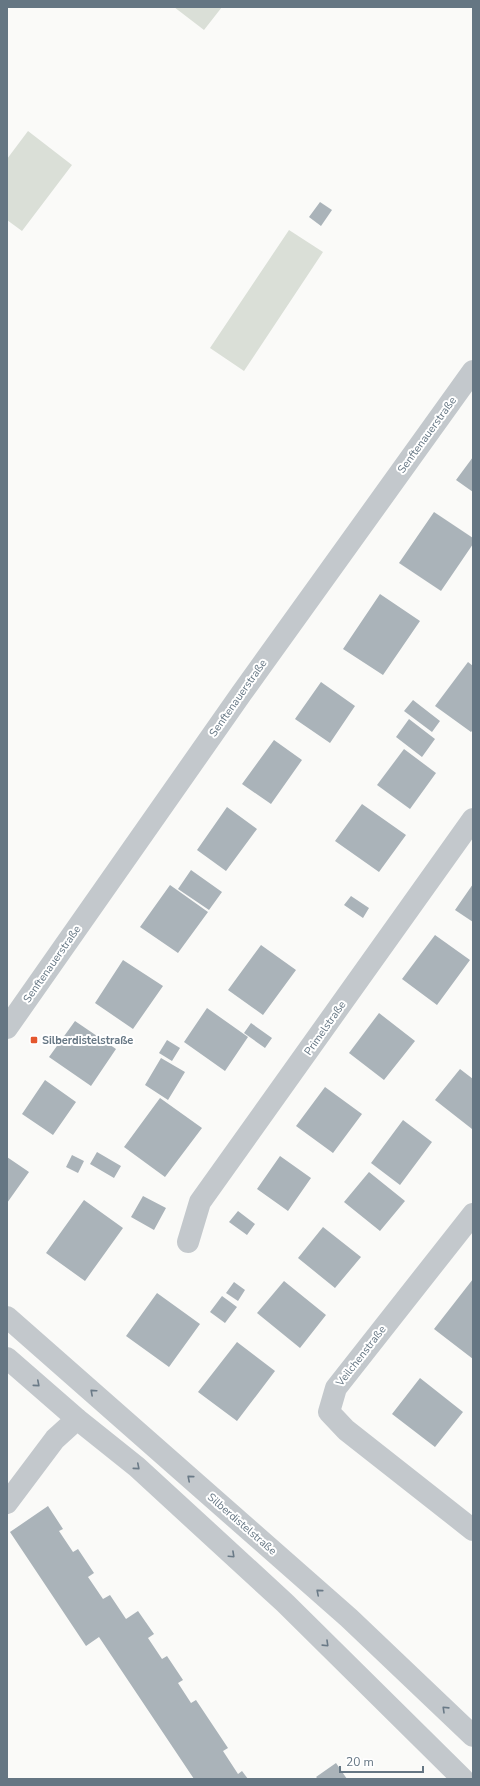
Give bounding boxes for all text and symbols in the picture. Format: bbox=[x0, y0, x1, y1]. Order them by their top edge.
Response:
street label: Senftenauerstraße bbox=[394, 394, 460, 476]
street label: Senftenauerstraße bbox=[206, 656, 270, 740]
street label: Senftenauerstraße bbox=[20, 922, 84, 1006]
street label: Primelstraße bbox=[301, 998, 349, 1058]
place label: Silberdistelstraße bbox=[42, 1033, 133, 1048]
marker: Silberdistelstraße bbox=[29, 1035, 39, 1045]
street label: Veilchenstraße bbox=[332, 1322, 390, 1390]
one-way arrow bbox=[32, 1379, 39, 1386]
one-way arrow bbox=[90, 1389, 98, 1396]
one-way arrow bbox=[132, 1462, 139, 1469]
one-way arrow bbox=[188, 1475, 195, 1482]
street label: Silberdistelstraße bbox=[204, 1490, 280, 1558]
one-way arrow bbox=[227, 1550, 235, 1558]
one-way arrow bbox=[317, 1589, 324, 1596]
one-way arrow bbox=[322, 1639, 329, 1647]
one-way arrow bbox=[442, 1706, 450, 1714]
scale bar bbox=[340, 1748, 423, 1774]
text: 20 m bbox=[346, 1754, 374, 1770]

